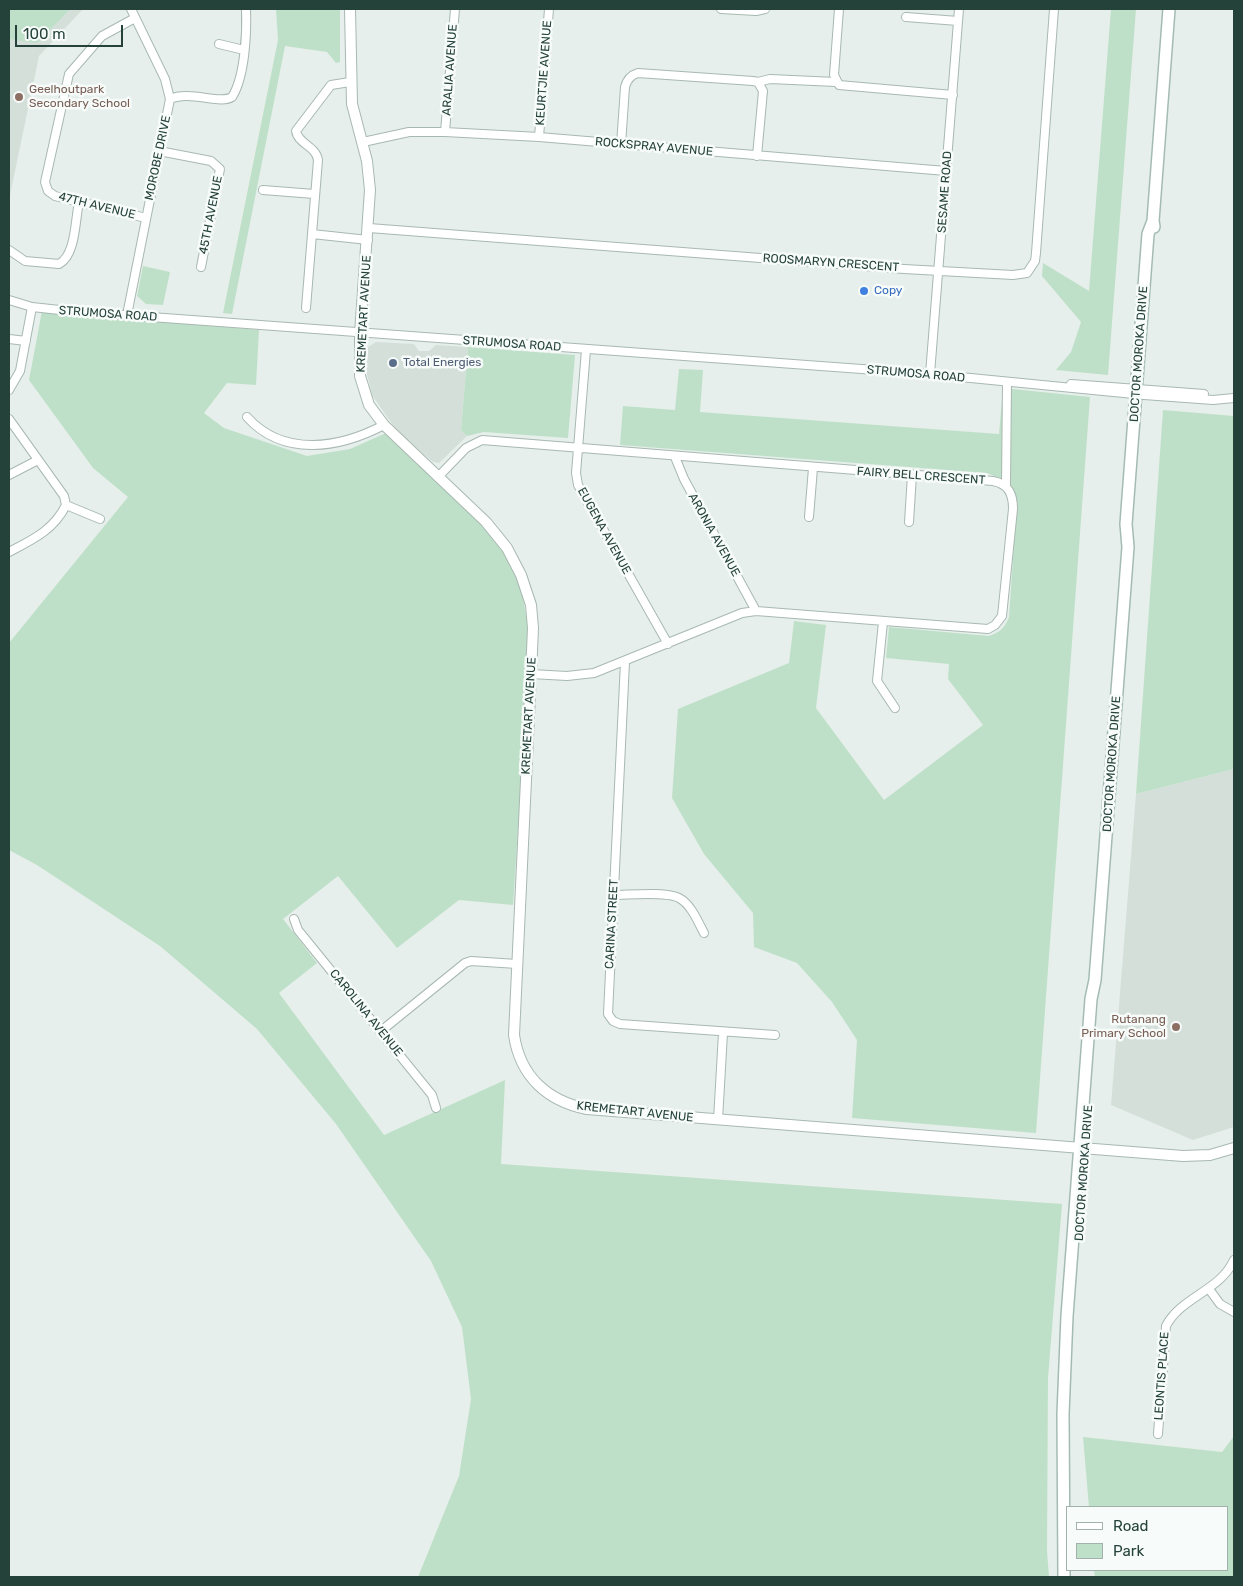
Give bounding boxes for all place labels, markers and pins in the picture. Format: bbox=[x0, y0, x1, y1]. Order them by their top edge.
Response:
place label: Geelhoutpark Secondary School bbox=[29, 83, 130, 111]
marker: Geelhoutpark Secondary School bbox=[13, 91, 25, 103]
place label: Copy bbox=[874, 284, 902, 298]
marker: Copy bbox=[858, 285, 870, 297]
place label: Total Energies bbox=[403, 356, 481, 370]
marker: Total Energies bbox=[387, 357, 399, 369]
place label: Rutanang Primary School bbox=[1081, 1013, 1166, 1041]
marker: Rutanang Primary School bbox=[1170, 1021, 1182, 1033]

